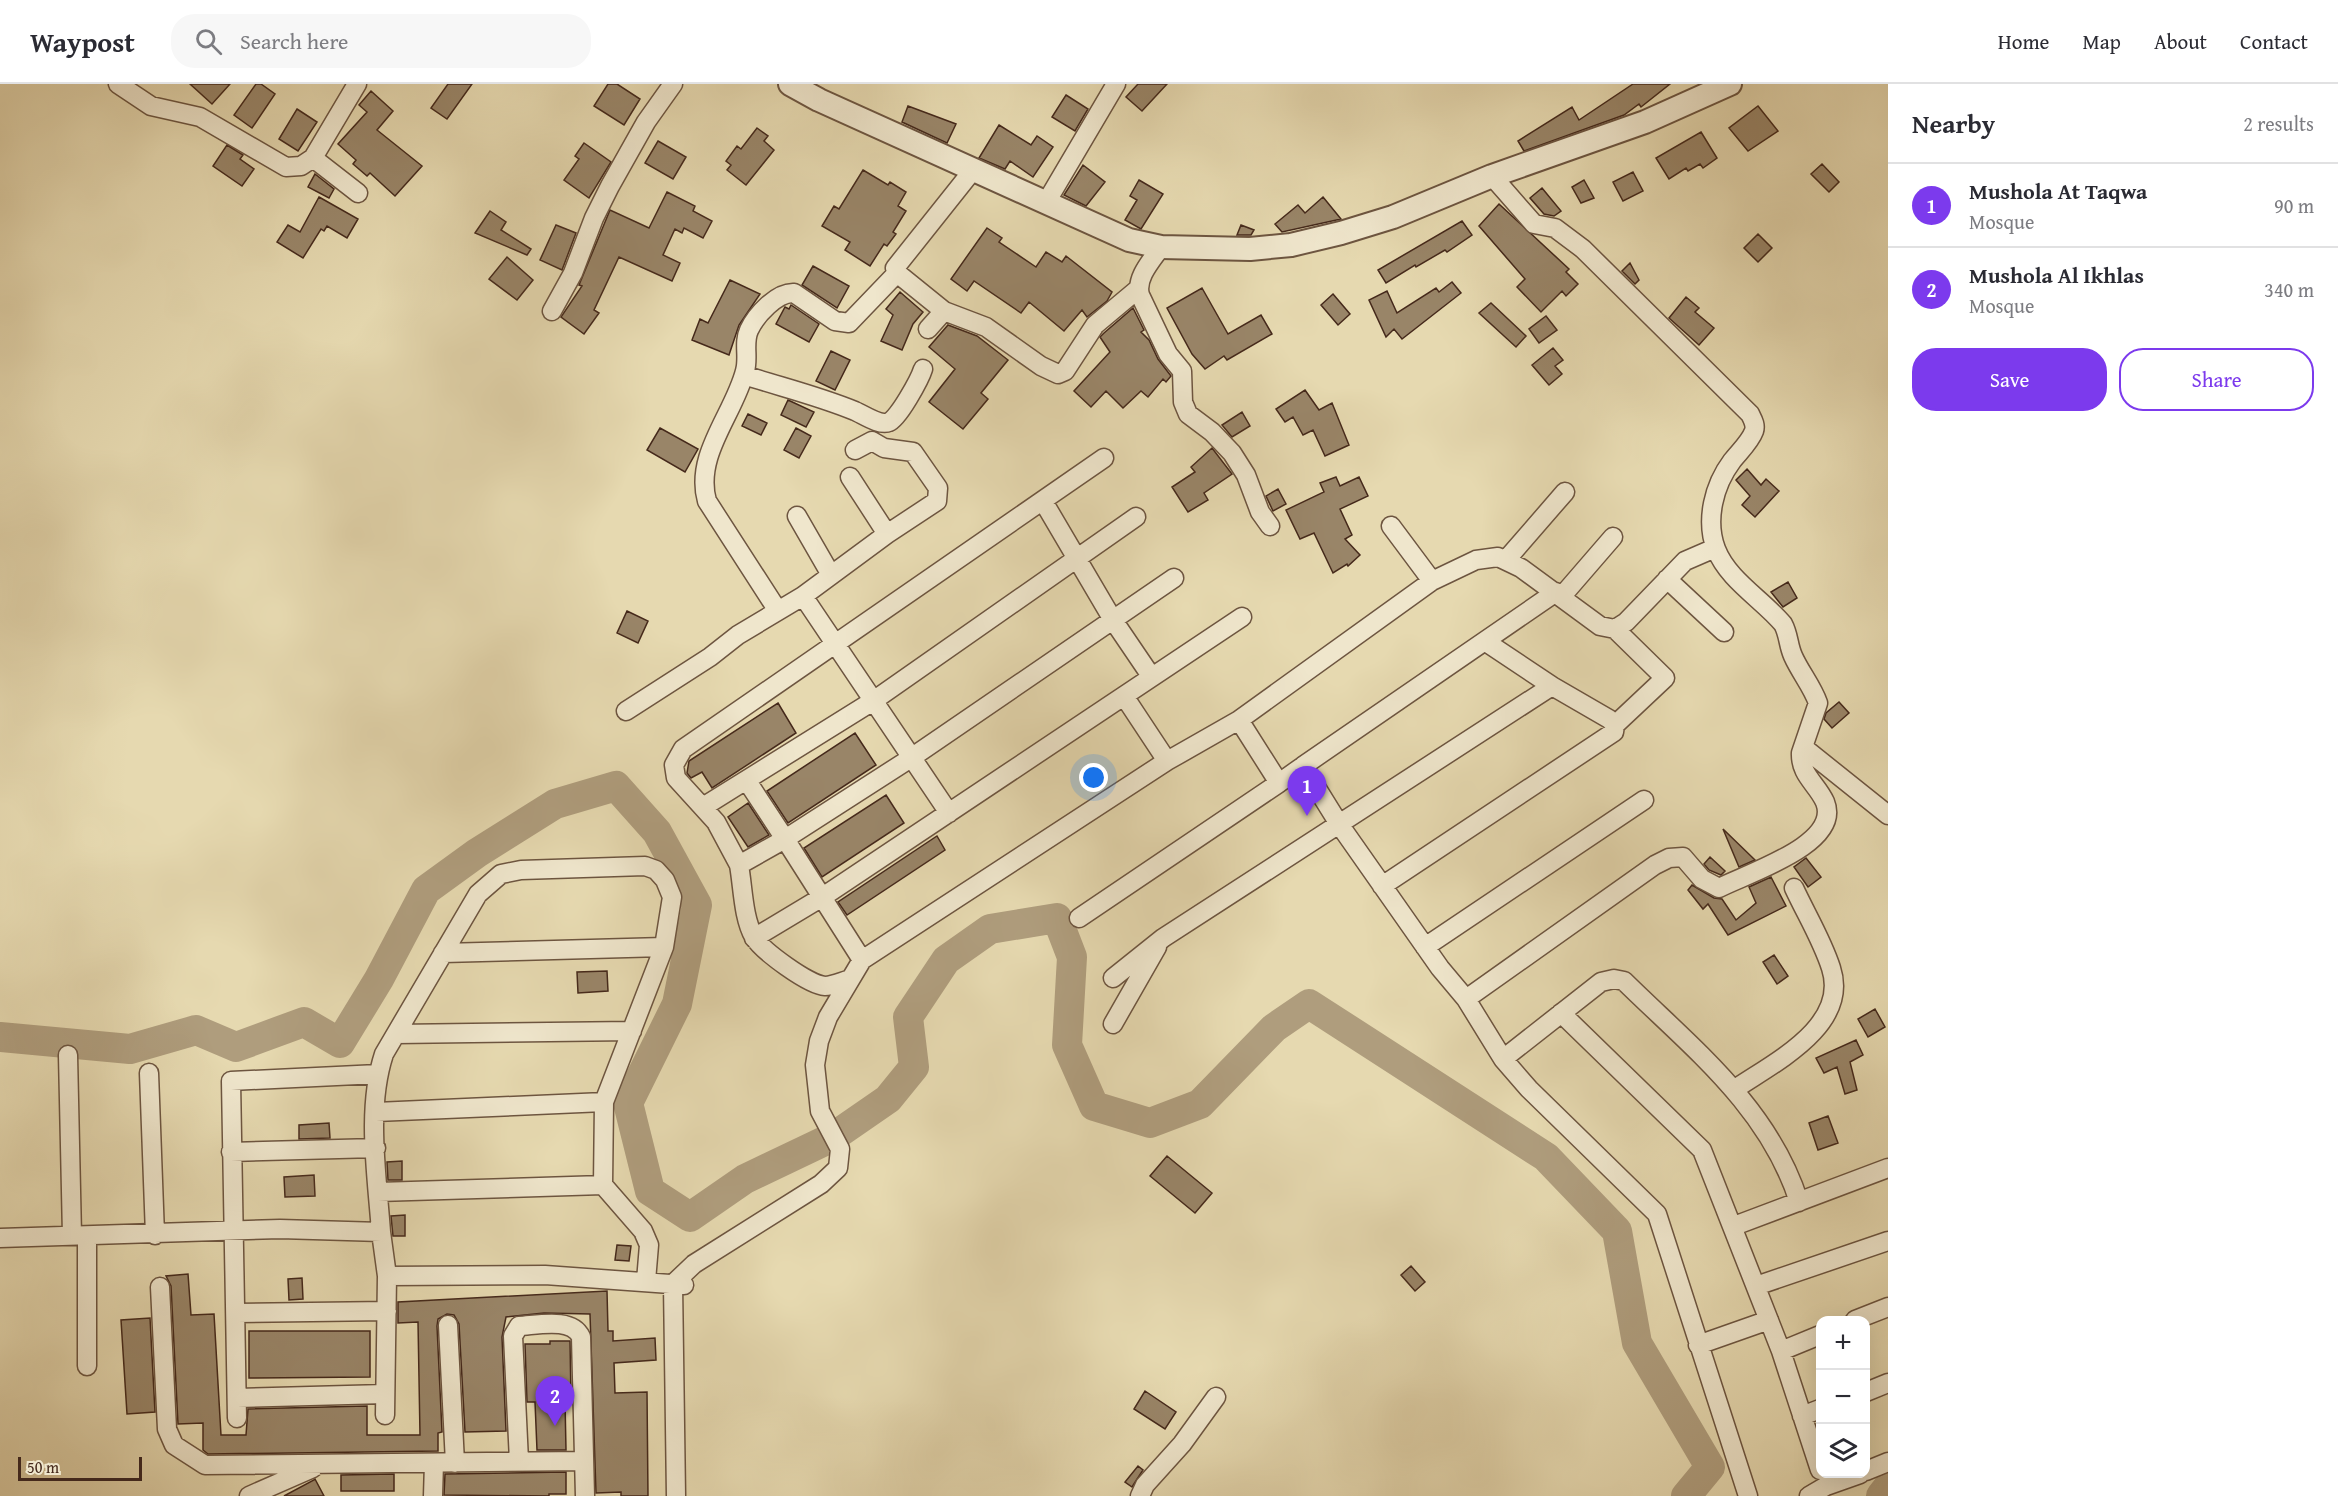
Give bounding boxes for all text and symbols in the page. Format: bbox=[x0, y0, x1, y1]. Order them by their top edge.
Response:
search box bbox=[171, 14, 591, 68]
text: Waypost bbox=[30, 21, 135, 62]
icon: search bbox=[192, 25, 225, 58]
text: Search here bbox=[240, 25, 348, 57]
text: Home bbox=[1998, 26, 2049, 57]
text: Map bbox=[2082, 26, 2121, 57]
text: About bbox=[2154, 26, 2207, 57]
text: Contact bbox=[2240, 26, 2308, 57]
text: Nearby bbox=[1912, 104, 1995, 143]
text: 2 results bbox=[2243, 109, 2314, 138]
text: Mushola At Taqwa bbox=[1969, 175, 2147, 207]
text: 1 bbox=[1926, 191, 1937, 220]
text: 90 m bbox=[2274, 191, 2314, 220]
text: Mosque bbox=[1969, 207, 2034, 236]
text: Mushola Al Ikhlas bbox=[1969, 259, 2144, 291]
text: 2 bbox=[1926, 275, 1937, 304]
text: 340 m bbox=[2264, 275, 2314, 304]
text: Mosque bbox=[1969, 291, 2034, 320]
button: Save bbox=[1912, 348, 2107, 411]
button: Share bbox=[2119, 348, 2314, 411]
your location bbox=[1079, 763, 1108, 792]
pin: 1 bbox=[1288, 766, 1326, 816]
map controls bbox=[1816, 1316, 1870, 1478]
button: + bbox=[1816, 1316, 1870, 1370]
button: − bbox=[1816, 1370, 1870, 1424]
pin: 2 bbox=[536, 1376, 574, 1426]
button: layers bbox=[1816, 1424, 1870, 1478]
scale bar bbox=[18, 1454, 142, 1482]
text: 50 m bbox=[27, 1455, 59, 1479]

